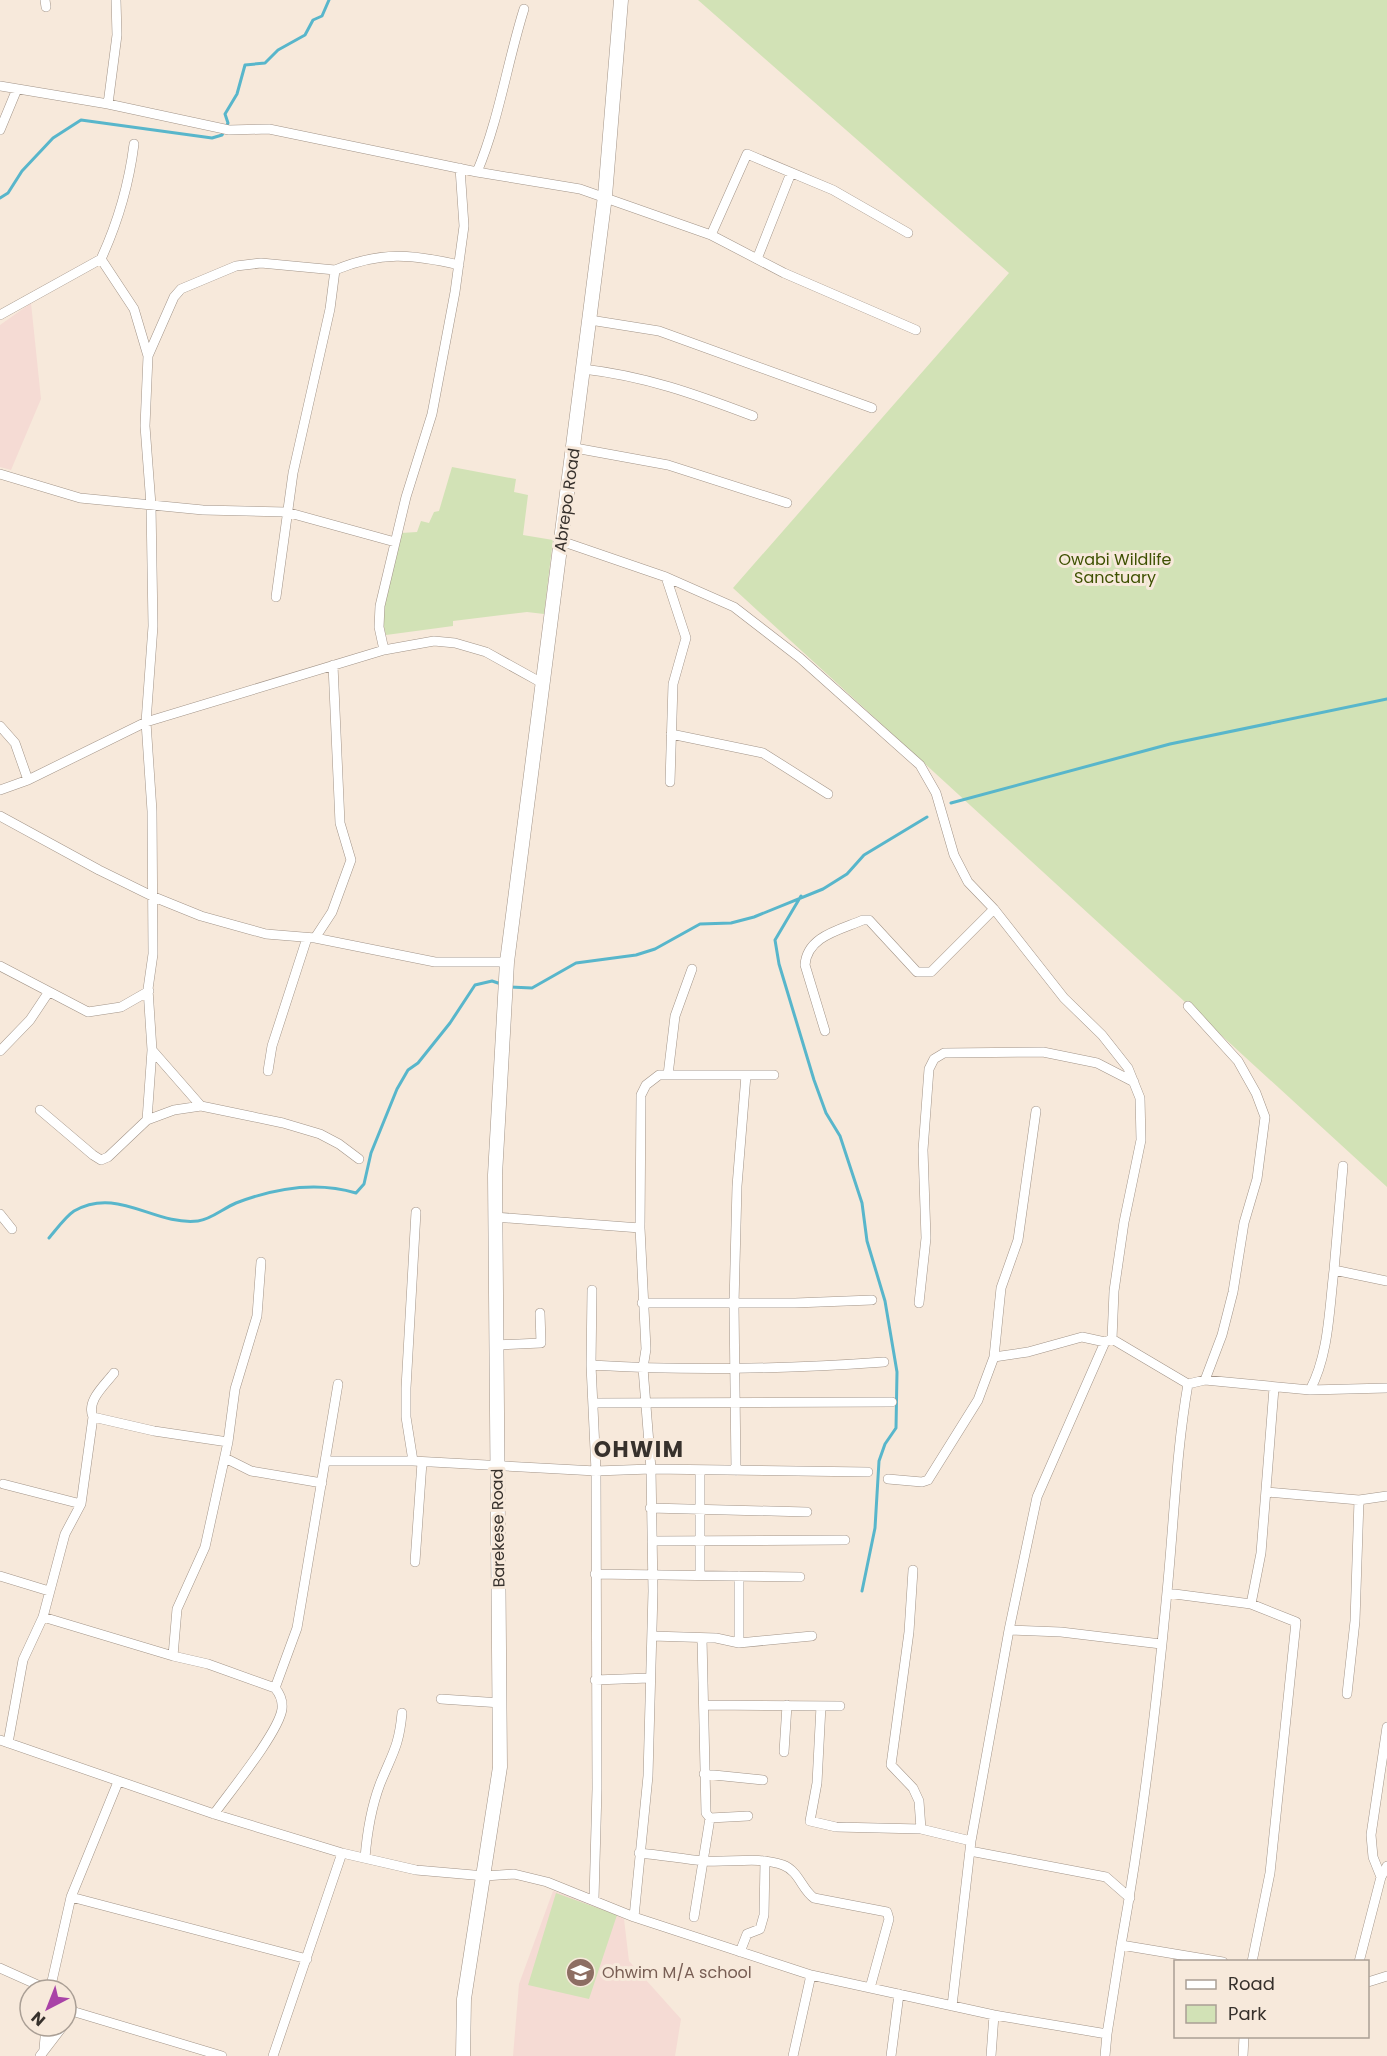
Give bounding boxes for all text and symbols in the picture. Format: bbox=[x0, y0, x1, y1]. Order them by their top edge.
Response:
street label: Abrepo Road bbox=[548, 447, 586, 553]
park label: Owabi Wildlife Sanctuary bbox=[1059, 548, 1172, 589]
district label: OHWIM bbox=[594, 1434, 684, 1465]
street label: Barekese Road bbox=[485, 1468, 511, 1588]
school or university icon: Ohwim M/A school bbox=[565, 1956, 597, 1988]
legend bbox=[1174, 1960, 1369, 2038]
place label: Ohwim M/A school bbox=[602, 1961, 752, 1984]
text: Road bbox=[1228, 1971, 1275, 1996]
north arrow bbox=[18, 1978, 78, 2038]
text: Park bbox=[1228, 2001, 1267, 2026]
text: N bbox=[26, 2006, 50, 2031]

